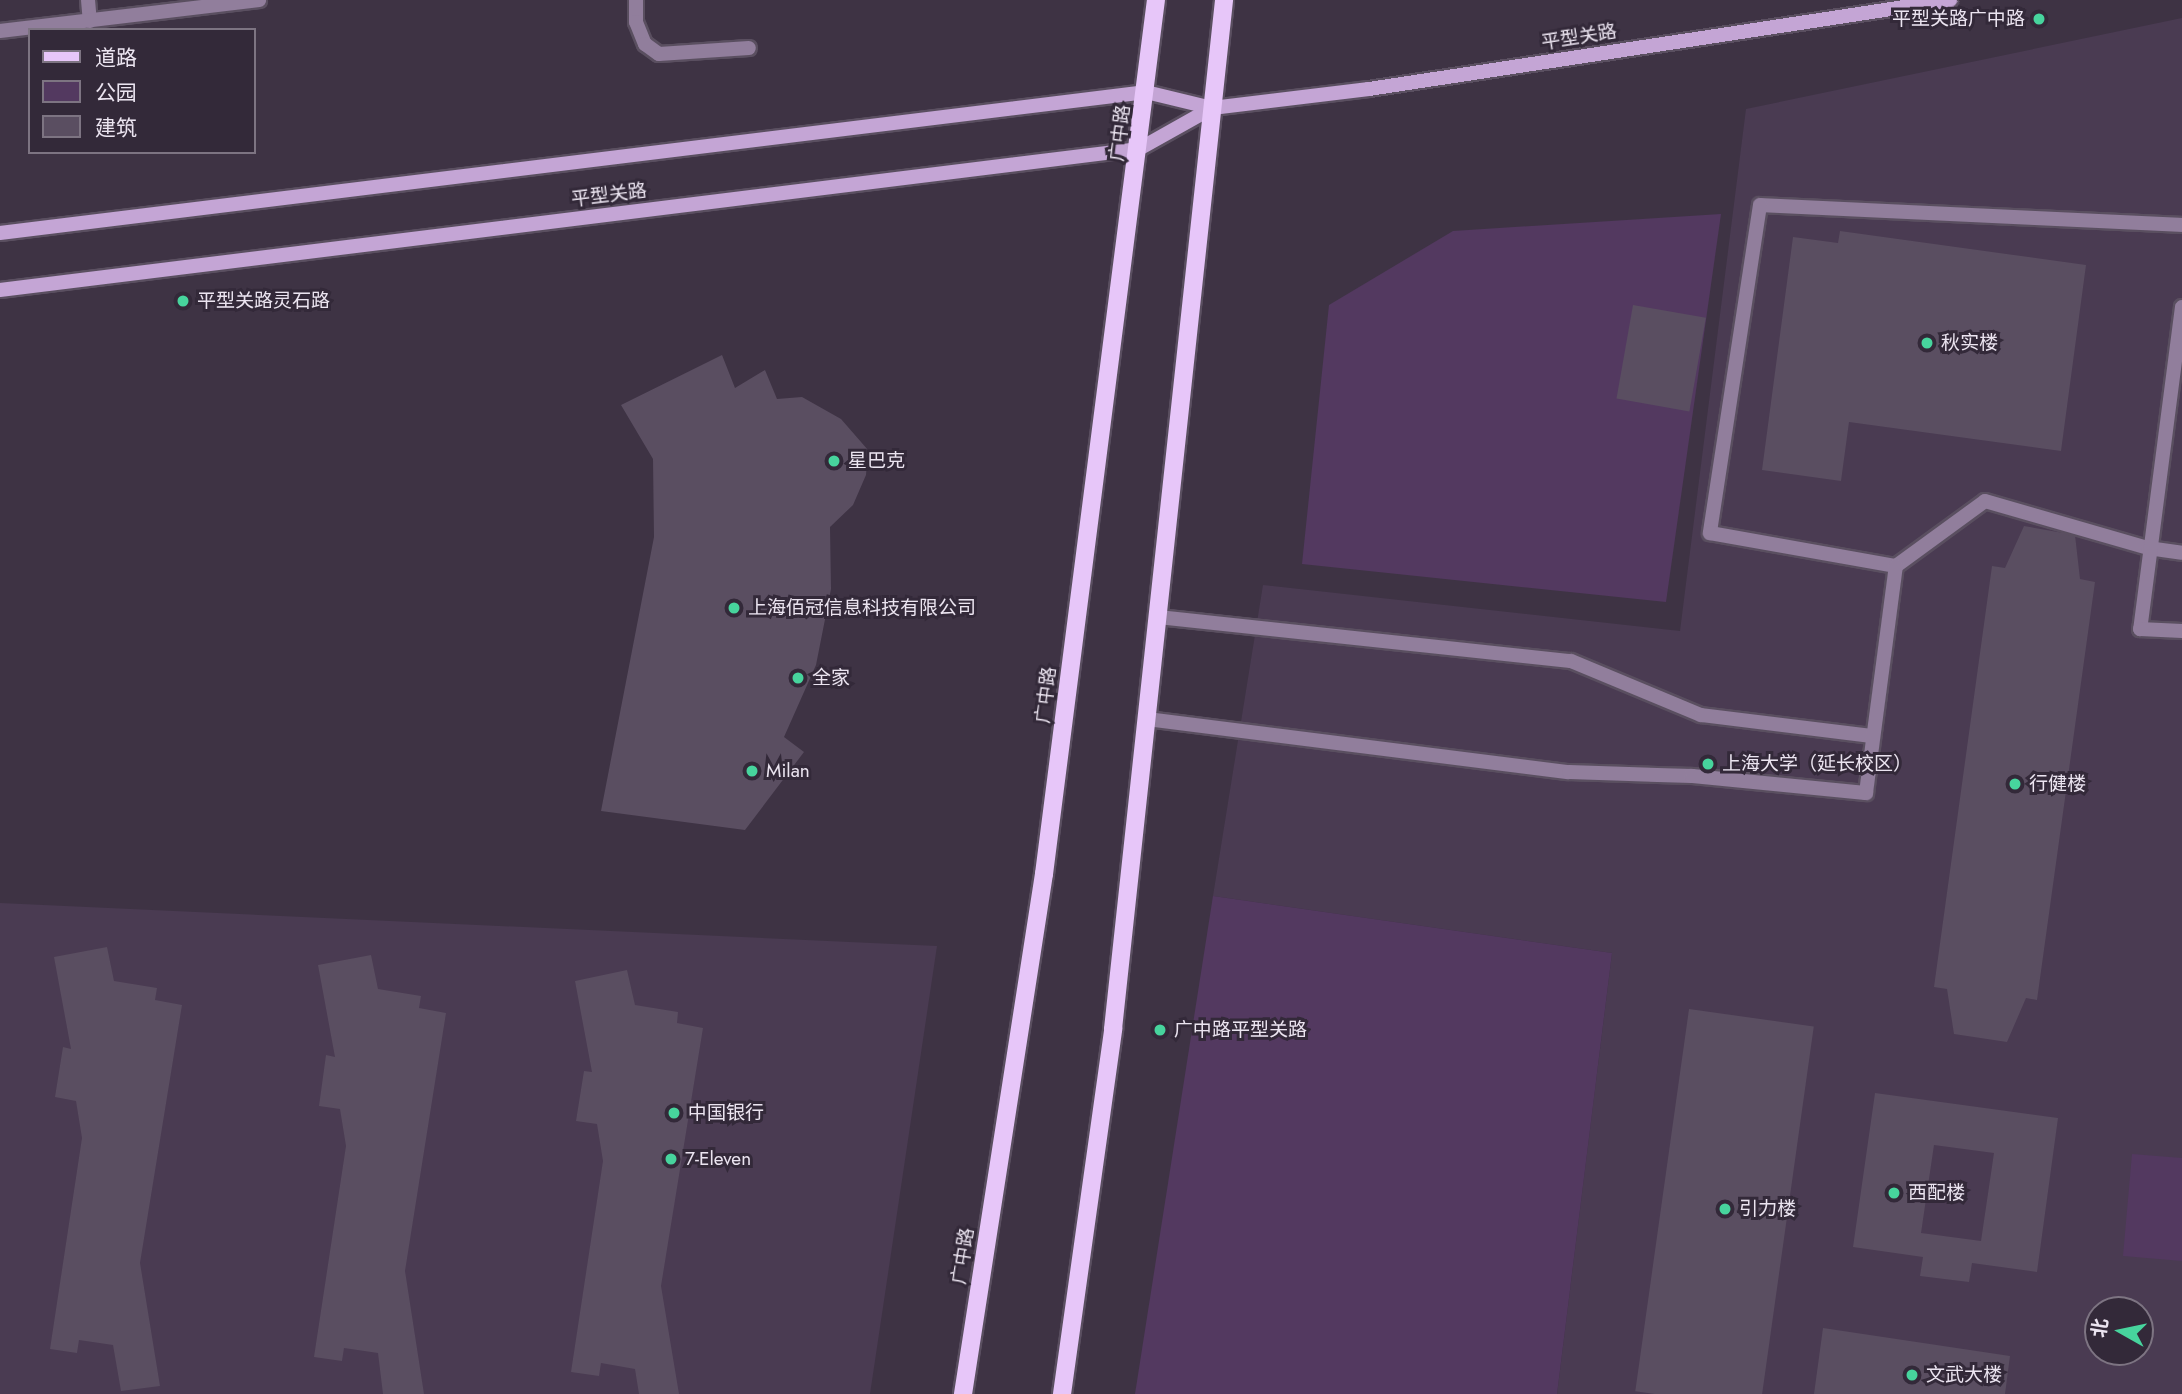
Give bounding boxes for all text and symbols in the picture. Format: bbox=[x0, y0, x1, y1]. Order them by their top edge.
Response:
place label: 平型关路广中路 bbox=[1892, 8, 2025, 30]
marker: 平型关路广中路 bbox=[2031, 11, 2047, 27]
street label: 平型关路 bbox=[1540, 20, 1618, 54]
legend bbox=[28, 28, 256, 154]
text: 道路 bbox=[95, 43, 137, 73]
text: 公园 bbox=[95, 78, 137, 108]
street label: 广中路 bbox=[1105, 103, 1135, 163]
text: 建筑 bbox=[95, 113, 137, 143]
street label: 平型关路 bbox=[570, 179, 648, 211]
place label: 平型关路灵石路 bbox=[197, 290, 330, 312]
marker: 平型关路灵石路 bbox=[175, 293, 191, 309]
place label: 秋实楼 bbox=[1941, 332, 1998, 354]
marker: 秋实楼 bbox=[1919, 335, 1935, 351]
place label: 星巴克 bbox=[848, 450, 905, 472]
marker: 星巴克 bbox=[826, 453, 842, 469]
place label: 上海佰冠信息科技有限公司 bbox=[748, 597, 976, 619]
marker: 上海佰冠信息科技有限公司 bbox=[726, 600, 742, 616]
street label: 广中路 bbox=[1031, 665, 1061, 725]
place label: 全家 bbox=[812, 667, 850, 689]
marker: 全家 bbox=[790, 670, 806, 686]
place label: 上海大学（延长校区） bbox=[1722, 753, 1912, 775]
marker: 上海大学（延长校区） bbox=[1700, 756, 1716, 772]
place label: Milan bbox=[766, 760, 810, 782]
marker: Milan bbox=[744, 763, 760, 779]
place label: 行健楼 bbox=[2029, 773, 2086, 795]
marker: 行健楼 bbox=[2007, 776, 2023, 792]
place label: 广中路平型关路 bbox=[1174, 1019, 1307, 1041]
marker: 广中路平型关路 bbox=[1152, 1022, 1168, 1038]
place label: 中国银行 bbox=[688, 1102, 764, 1124]
marker: 中国银行 bbox=[666, 1105, 682, 1121]
place label: 7-Eleven bbox=[685, 1148, 751, 1170]
marker: 7-Eleven bbox=[663, 1151, 679, 1167]
place label: 西配楼 bbox=[1908, 1182, 1965, 1204]
marker: 西配楼 bbox=[1886, 1185, 1902, 1201]
place label: 引力楼 bbox=[1739, 1198, 1796, 1220]
marker: 引力楼 bbox=[1717, 1201, 1733, 1217]
street label: 广中路 bbox=[947, 1226, 979, 1286]
north arrow bbox=[2084, 1296, 2154, 1366]
text: 北 bbox=[2085, 1316, 2115, 1339]
place label: 文武大楼 bbox=[1926, 1364, 2002, 1386]
marker: 文武大楼 bbox=[1904, 1367, 1920, 1383]

